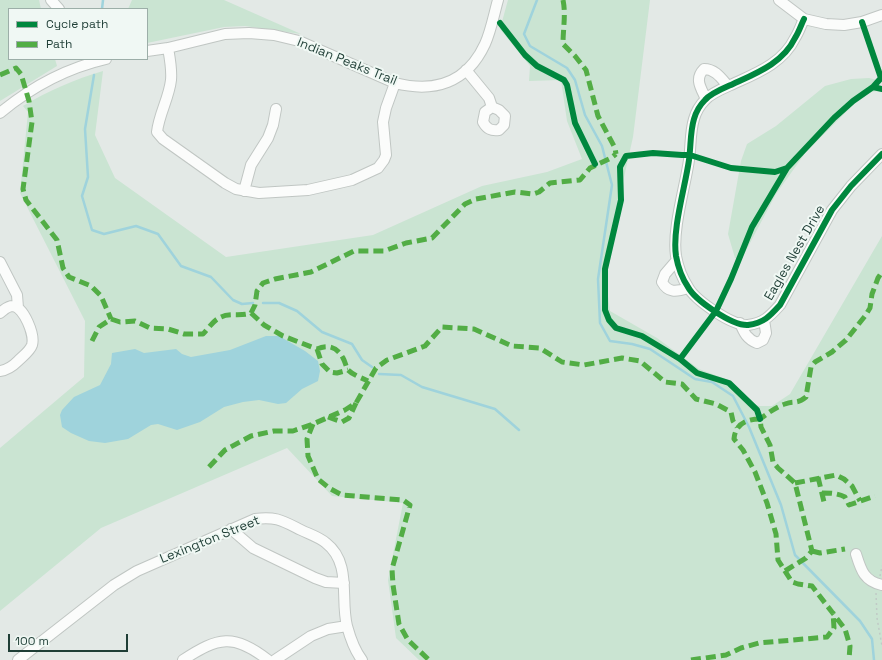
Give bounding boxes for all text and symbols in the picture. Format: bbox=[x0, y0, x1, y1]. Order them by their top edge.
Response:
legend bbox=[8, 8, 148, 60]
text: Cycle path bbox=[46, 16, 108, 32]
street label: Indian Peaks Trail bbox=[295, 35, 399, 89]
text: Path bbox=[46, 36, 72, 52]
street label: Eagles Nest Drive bbox=[761, 203, 829, 303]
street label: Lexington Street bbox=[158, 513, 262, 567]
scale bar bbox=[10, 626, 130, 652]
text: 100 m bbox=[15, 633, 49, 649]

